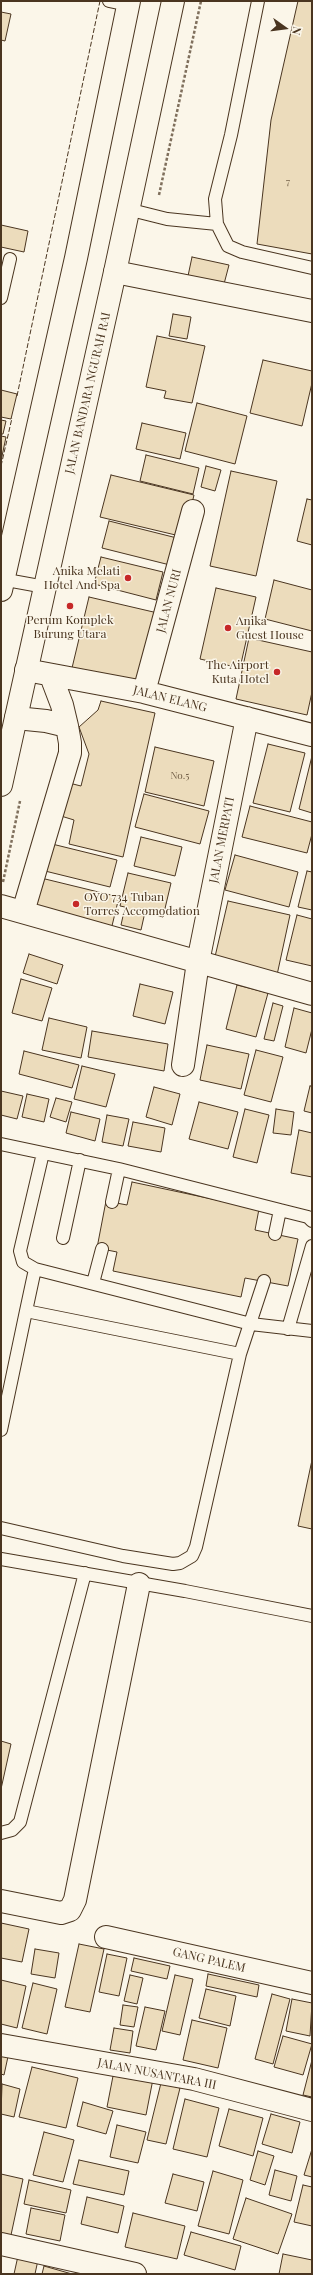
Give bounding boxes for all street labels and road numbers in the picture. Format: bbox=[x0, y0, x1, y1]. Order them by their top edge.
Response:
street label: JALAN BANDARA NGURAH RAI bbox=[62, 311, 114, 475]
street label: JALAN NURI bbox=[154, 568, 184, 634]
street label: JALAN ELANG bbox=[132, 683, 208, 715]
street label: JALAN MERPATI bbox=[207, 796, 237, 884]
street label: GANG PALEM bbox=[171, 1945, 247, 1975]
street label: JALAN NUSANTARA III bbox=[96, 2055, 218, 2093]

